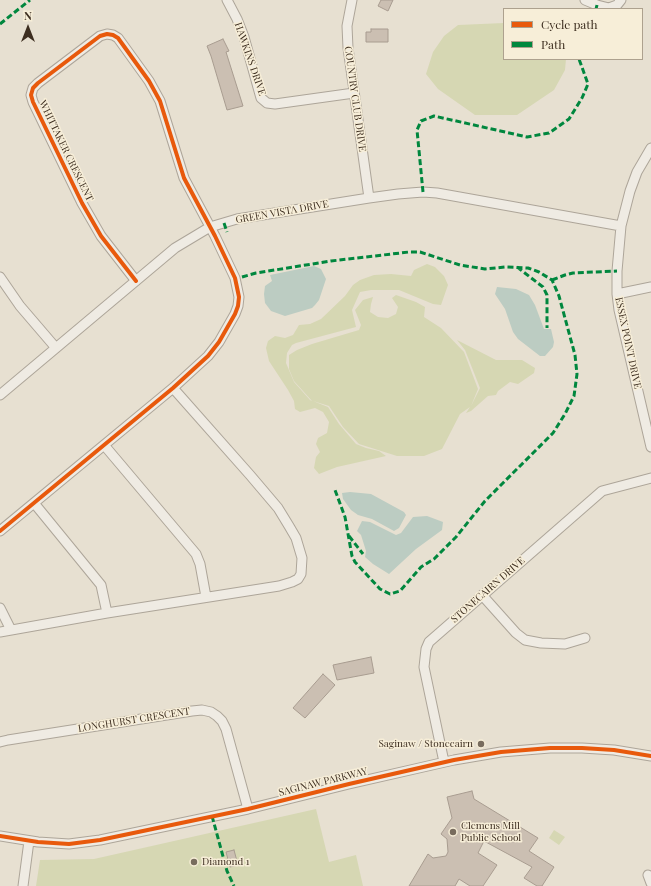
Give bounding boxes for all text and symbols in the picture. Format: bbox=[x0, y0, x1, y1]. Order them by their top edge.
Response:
north arrow bbox=[8, 8, 48, 48]
text: N bbox=[24, 8, 32, 23]
legend bbox=[503, 8, 643, 60]
text: Cycle path bbox=[541, 16, 598, 32]
street label: HAWKINS DRIVE bbox=[232, 21, 268, 97]
text: Path bbox=[541, 36, 565, 52]
street label: COUNTRY CLUB DRIVE bbox=[342, 45, 368, 153]
street label: WHITTAKER CRESCENT bbox=[36, 99, 96, 203]
street label: GREEN VISTA DRIVE bbox=[235, 198, 329, 226]
street label: ESSEX POINT DRIVE bbox=[612, 296, 644, 390]
street label: STONECAIRN DRIVE bbox=[449, 555, 527, 625]
street label: LONGHURST CRESCENT bbox=[77, 705, 191, 735]
place label: Saginaw / Stonecairn bbox=[378, 738, 473, 750]
marker: Saginaw / Stonecairn bbox=[476, 739, 486, 749]
street label: SAGINAW PARKWAY bbox=[277, 765, 369, 799]
place label: Clemens Mill Public School bbox=[461, 820, 521, 844]
marker: Clemens Mill Public School bbox=[448, 827, 458, 837]
place label: Diamond 1 bbox=[202, 856, 249, 868]
marker: Diamond 1 bbox=[189, 857, 199, 867]

